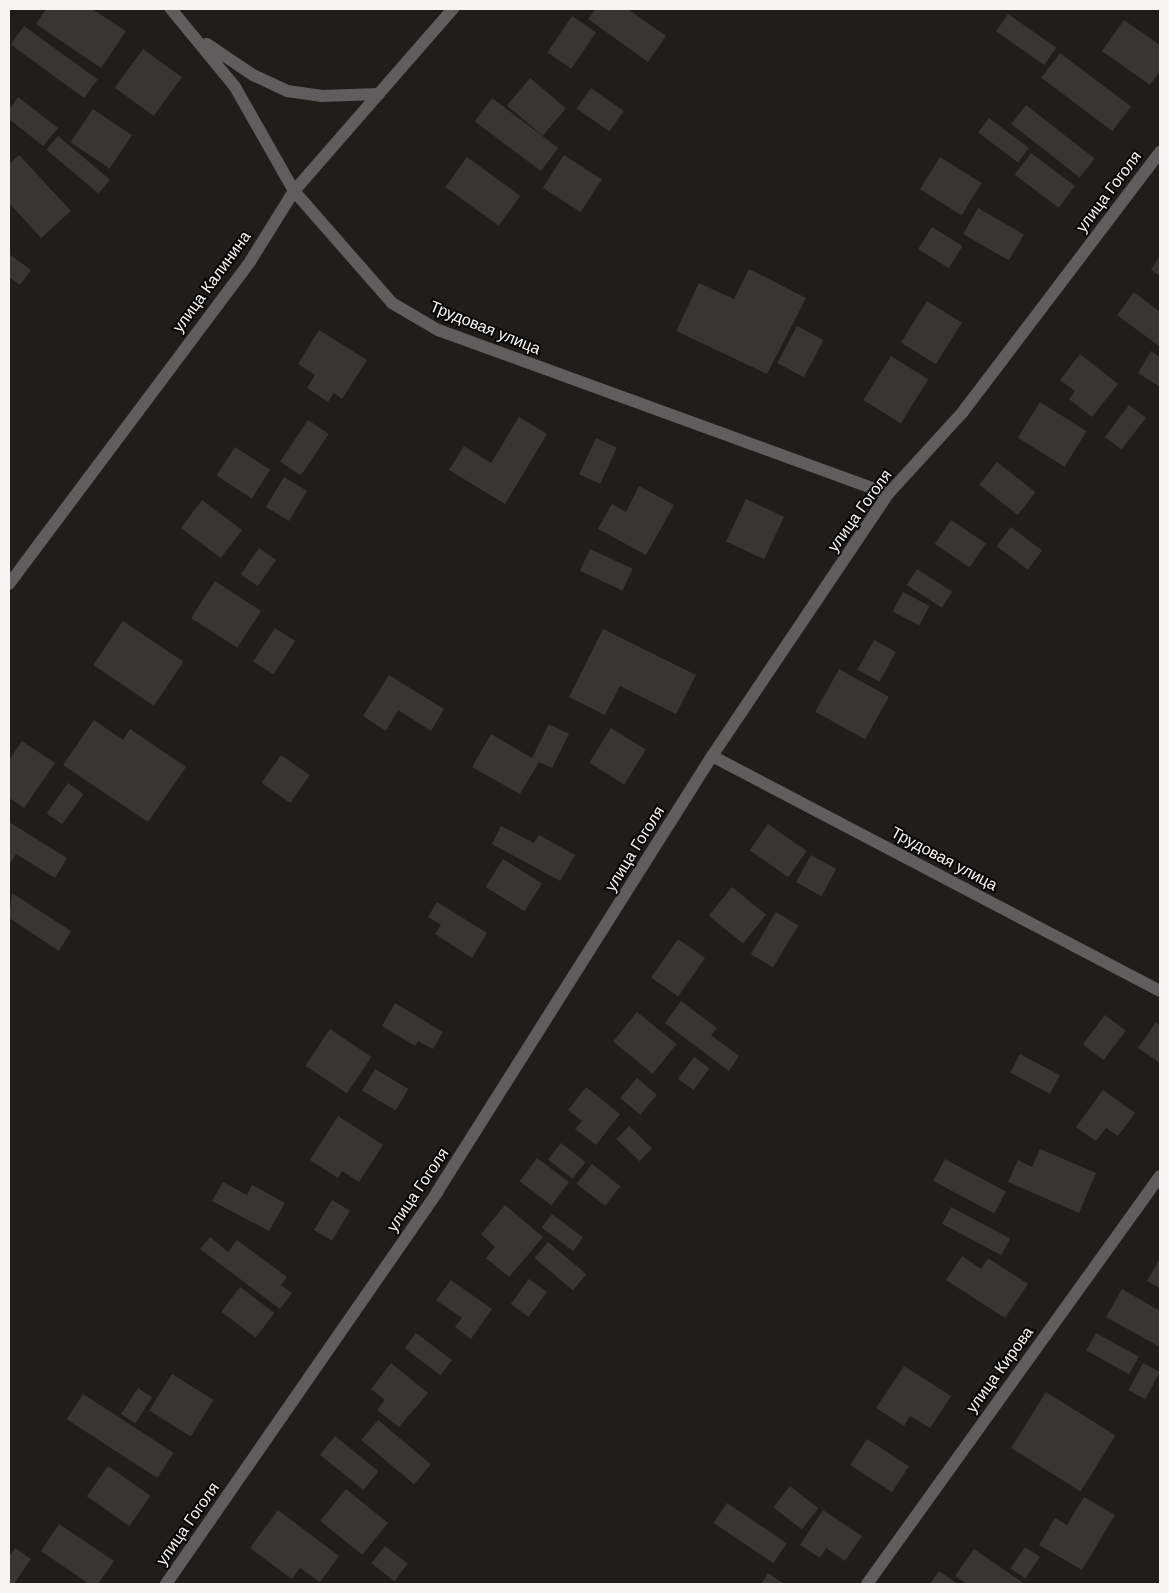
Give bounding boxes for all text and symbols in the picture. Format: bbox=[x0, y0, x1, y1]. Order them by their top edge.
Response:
street label: улица Гоголя bbox=[1072, 148, 1146, 236]
street label: улица Калинина bbox=[169, 228, 255, 336]
street label: Трудовая улица bbox=[427, 297, 543, 359]
street label: улица Гоголя bbox=[824, 466, 896, 556]
street label: улица Гоголя bbox=[601, 803, 669, 895]
street label: Трудовая улица bbox=[888, 823, 1000, 895]
street label: улица Гоголя bbox=[383, 1144, 453, 1236]
street label: улица Кирова bbox=[962, 1323, 1038, 1417]
street label: улица Гоголя bbox=[152, 1479, 224, 1569]

